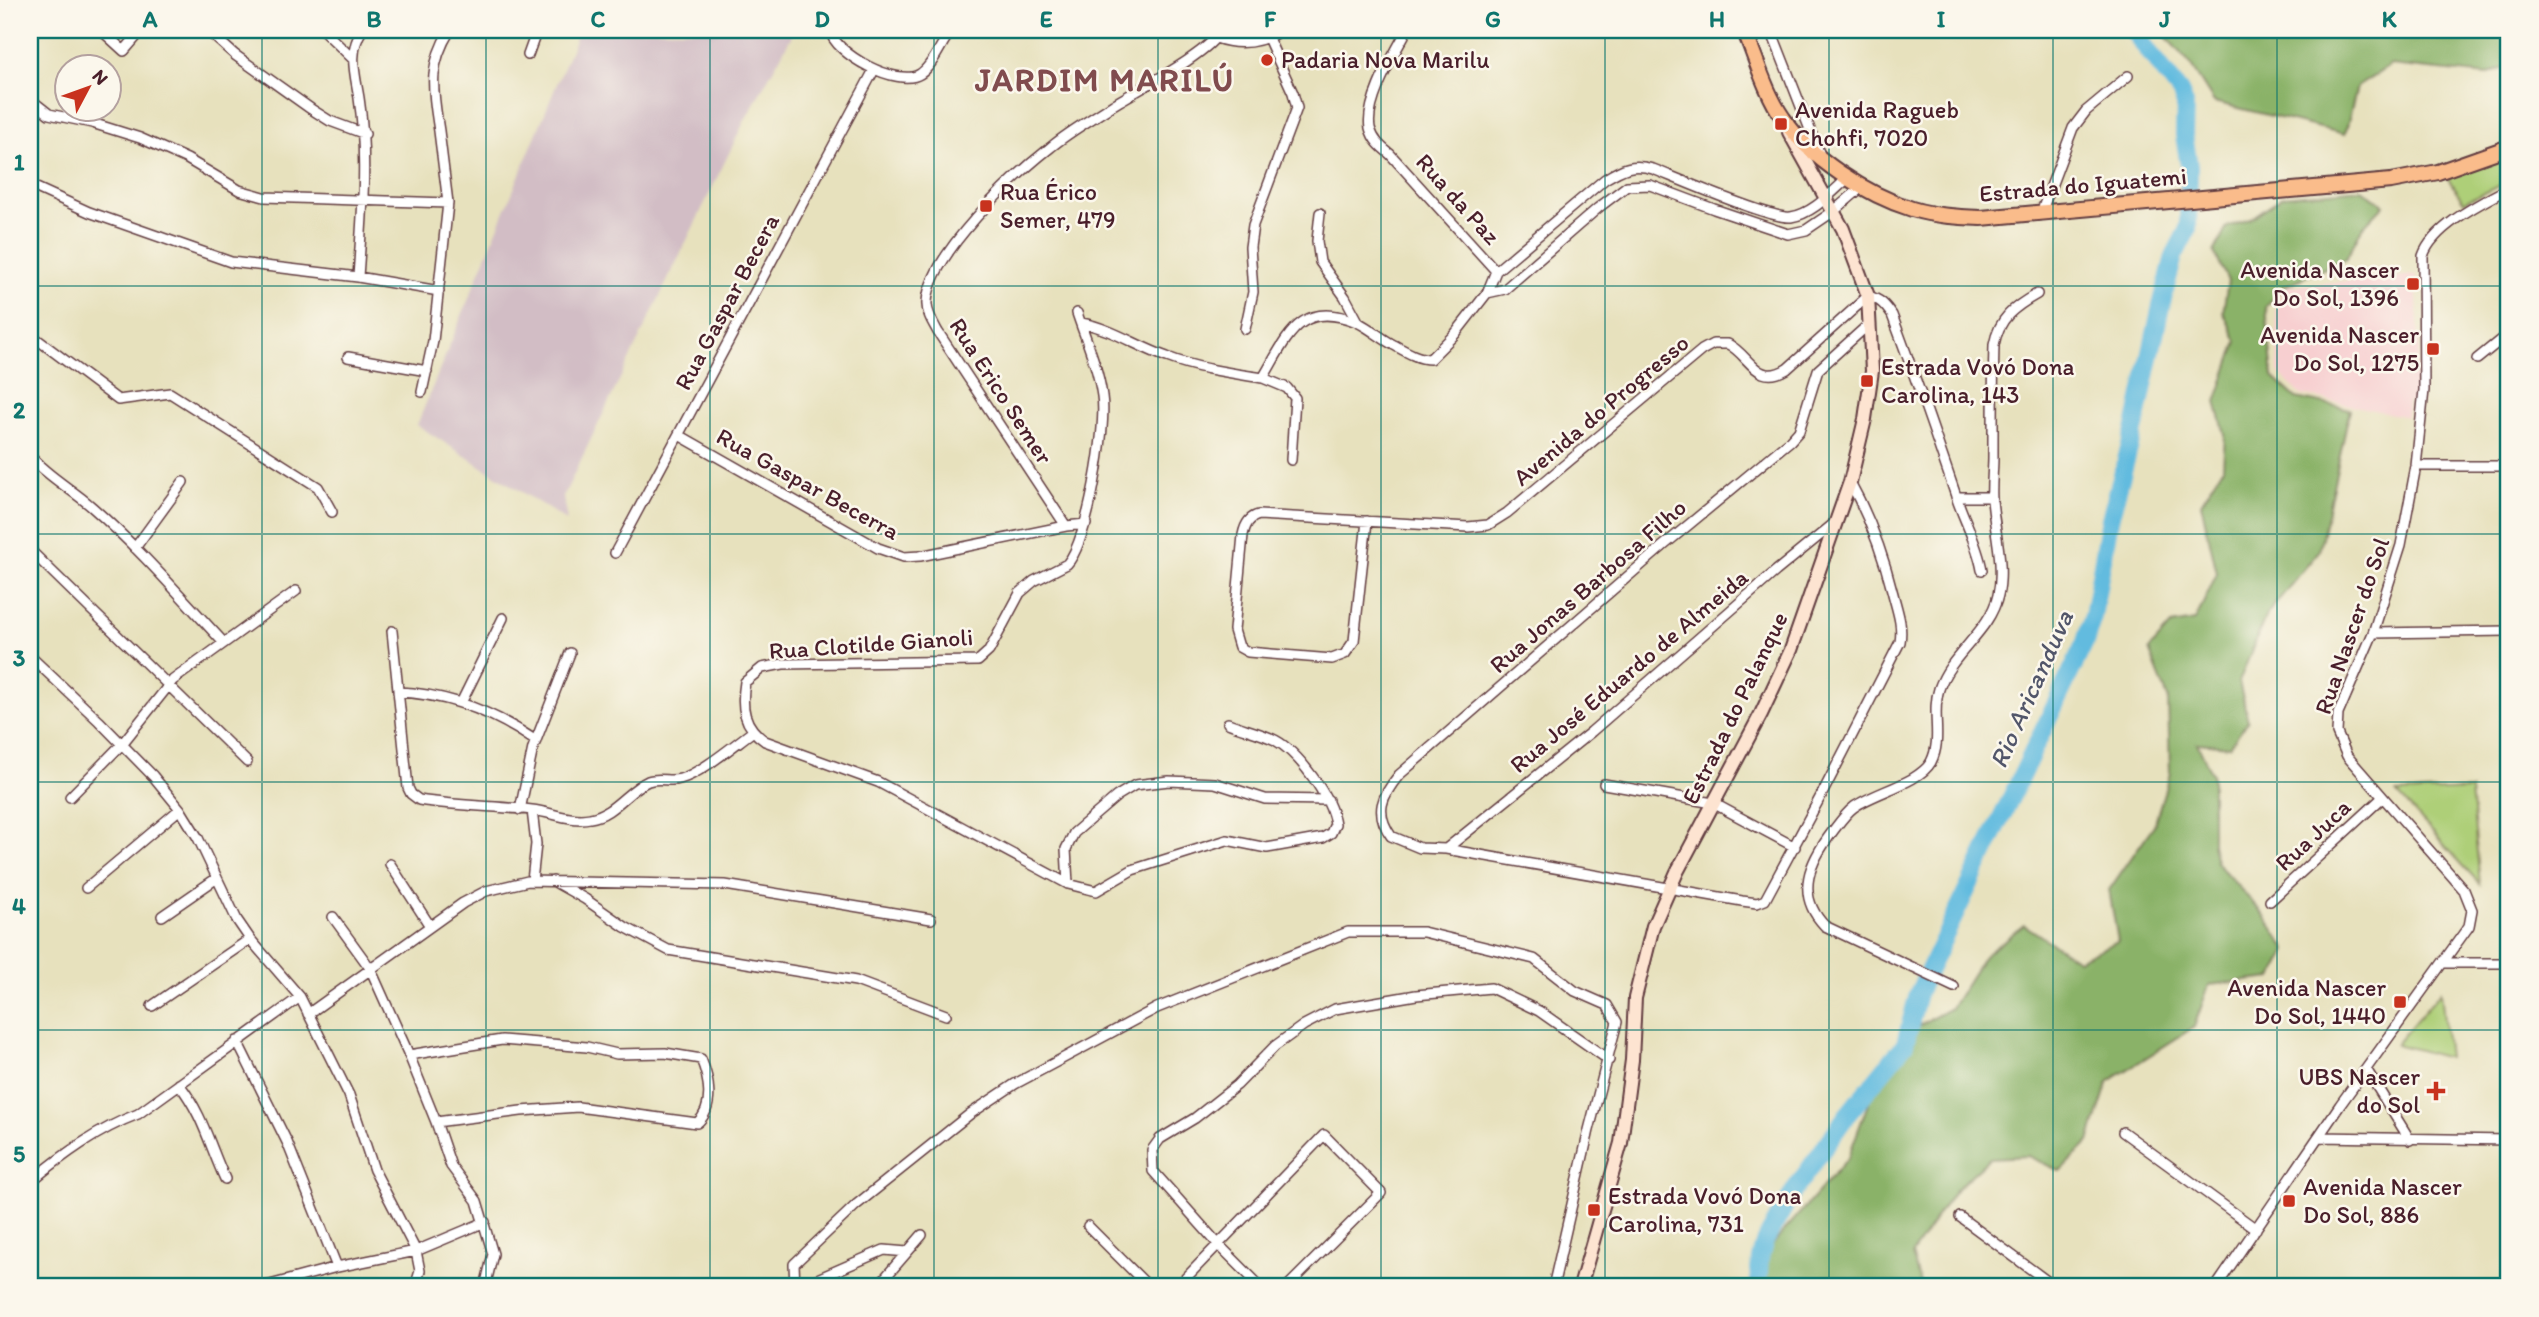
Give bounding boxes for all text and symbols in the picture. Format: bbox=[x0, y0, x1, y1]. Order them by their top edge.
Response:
text: A bbox=[142, 5, 158, 33]
text: B bbox=[367, 5, 382, 33]
text: C bbox=[591, 5, 606, 33]
text: D bbox=[814, 5, 830, 33]
text: E bbox=[1040, 5, 1053, 33]
text: F bbox=[1264, 5, 1277, 33]
text: G bbox=[1485, 5, 1501, 33]
text: H bbox=[1709, 5, 1725, 33]
text: I bbox=[1937, 5, 1946, 33]
text: J bbox=[2158, 5, 2171, 33]
text: K bbox=[2382, 5, 2397, 33]
place label: Padaria Nova Marilu bbox=[1281, 45, 1490, 74]
north arrow bbox=[52, 52, 122, 122]
marker: Padaria Nova Marilu bbox=[1259, 52, 1275, 68]
district label: JARDIM MARILÚ bbox=[974, 61, 1235, 99]
text: N bbox=[88, 65, 113, 90]
place label: Avenida Ragueb Chohfi, 7020 bbox=[1795, 95, 1959, 152]
marker: Avenida Ragueb Chohfi, 7020 bbox=[1773, 116, 1789, 132]
street label: Rua da Paz bbox=[1410, 147, 1507, 250]
text: 1 bbox=[14, 148, 25, 176]
street label: Estrada do Iguatemi bbox=[1978, 161, 2188, 208]
place label: Rua Érico Semer, 479 bbox=[1000, 177, 1116, 234]
marker: Rua Érico Semer, 479 bbox=[978, 198, 994, 214]
street label: Rua Gaspar Becera bbox=[668, 208, 785, 395]
place label: Avenida Nascer Do Sol, 1396 bbox=[2240, 255, 2399, 312]
marker: Avenida Nascer Do Sol, 1396 bbox=[2405, 276, 2421, 292]
street label: Rua Erico Semer bbox=[943, 312, 1060, 470]
place label: Avenida Nascer Do Sol, 1275 bbox=[2260, 320, 2419, 377]
street label: Avenida do Progresso bbox=[1507, 328, 1694, 492]
marker: Avenida Nascer Do Sol, 1275 bbox=[2425, 341, 2441, 357]
place label: Estrada Vovó Dona Carolina, 143 bbox=[1881, 352, 2075, 409]
marker: Estrada Vovó Dona Carolina, 143 bbox=[1859, 373, 1875, 389]
text: 2 bbox=[13, 396, 26, 424]
street label: Rua Gaspar Becerra bbox=[712, 421, 905, 546]
street label: Rua Jonas Barbosa Filho bbox=[1483, 492, 1692, 679]
street label: Rua Nascer do Sol bbox=[2308, 533, 2395, 718]
street label: Rua José Eduardo de Almeida bbox=[1504, 562, 1754, 779]
water label: Rio Aricanduva bbox=[1982, 605, 2080, 773]
street label: Estrada do Palanque bbox=[1675, 607, 1794, 809]
street label: Rua Clotilde Gianoli bbox=[768, 622, 974, 665]
text: 3 bbox=[13, 644, 26, 672]
street label: Rua Juca bbox=[2269, 792, 2357, 877]
text: 4 bbox=[12, 892, 26, 920]
place label: Avenida Nascer Do Sol, 1440 bbox=[2227, 973, 2386, 1030]
marker: Avenida Nascer Do Sol, 1440 bbox=[2392, 994, 2408, 1010]
place label: UBS Nascer do Sol bbox=[2298, 1062, 2420, 1119]
marker: UBS Nascer do Sol bbox=[2426, 1081, 2446, 1101]
text: 5 bbox=[13, 1140, 25, 1168]
place label: Avenida Nascer Do Sol, 886 bbox=[2303, 1172, 2462, 1229]
place label: Estrada Vovó Dona Carolina, 731 bbox=[1608, 1181, 1802, 1238]
marker: Avenida Nascer Do Sol, 886 bbox=[2281, 1193, 2297, 1209]
marker: Estrada Vovó Dona Carolina, 731 bbox=[1586, 1202, 1602, 1218]

